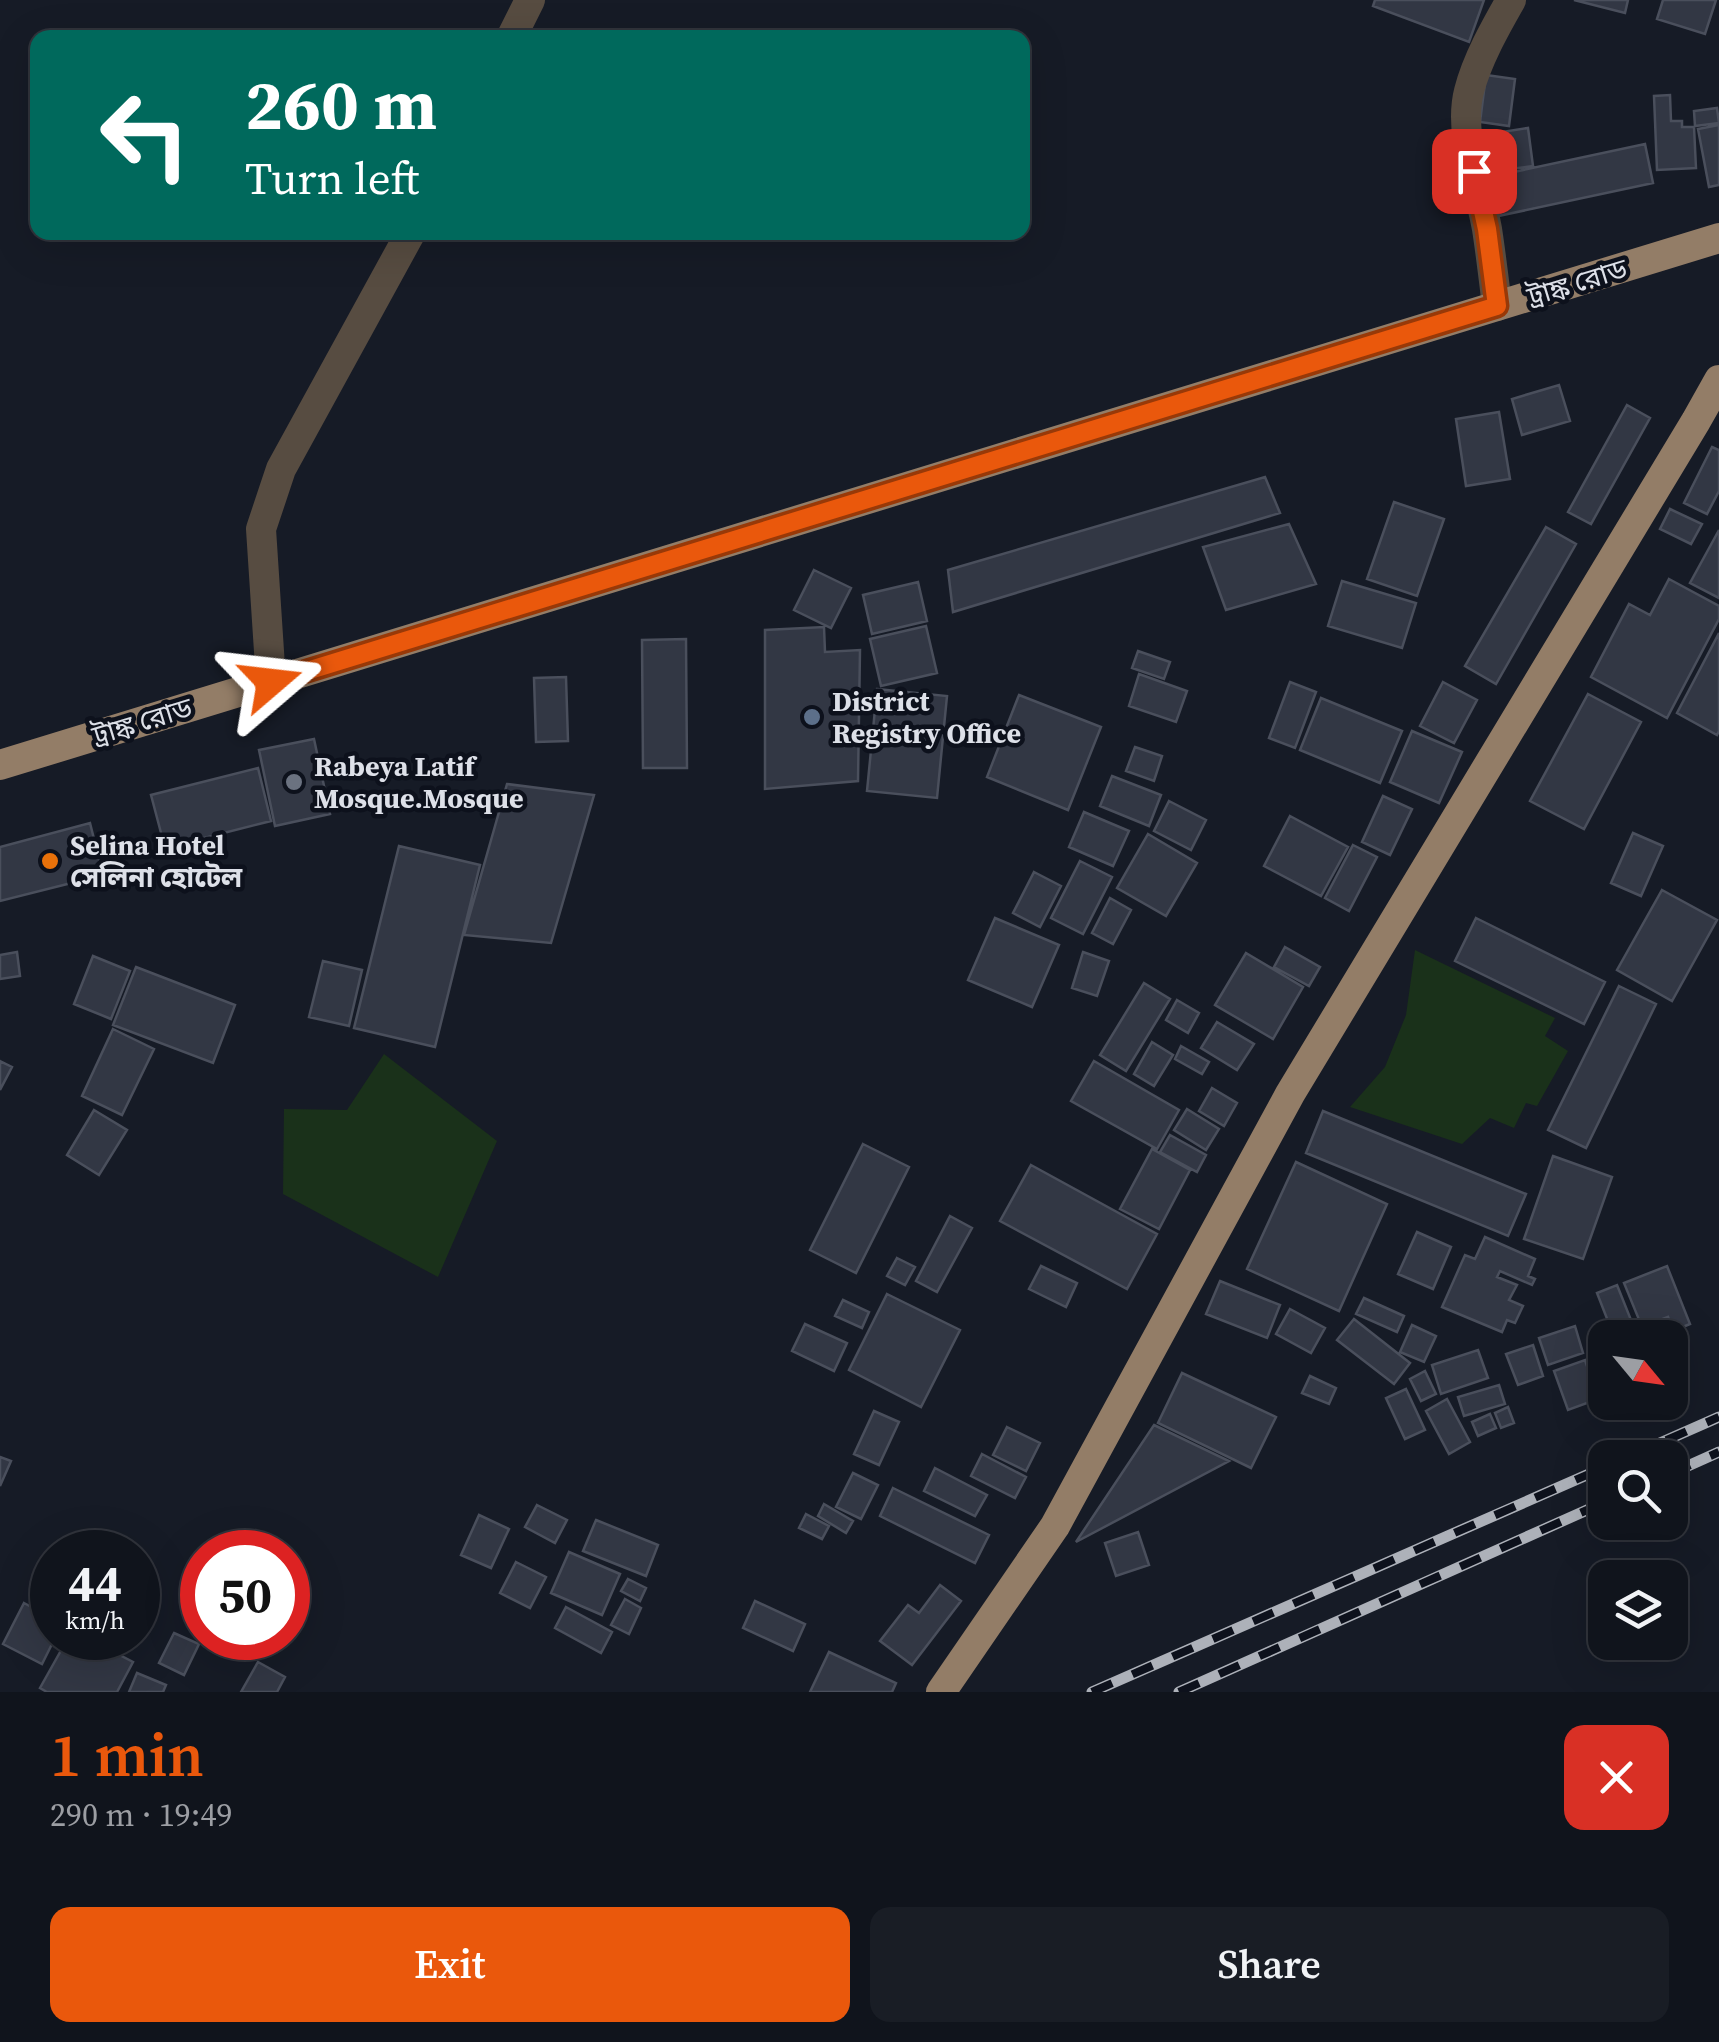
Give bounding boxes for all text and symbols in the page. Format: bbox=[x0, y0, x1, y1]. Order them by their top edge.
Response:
text: 260 m bbox=[245, 56, 437, 152]
icon: left bbox=[80, 70, 210, 200]
pin bbox=[1432, 129, 1517, 214]
icon: arrive bbox=[1447, 144, 1502, 199]
text: Turn left bbox=[245, 147, 419, 209]
street label: ট্রাঙ্ক রোড bbox=[1521, 248, 1633, 316]
position arrow bbox=[219, 630, 323, 734]
place label: District Registry Office bbox=[832, 682, 1021, 752]
street label: ট্রাঙ্ক রোড bbox=[86, 687, 198, 755]
marker: District Registry Office bbox=[801, 706, 823, 728]
place label: Rabeya Latif Mosque.Mosque bbox=[314, 747, 523, 817]
marker: Rabeya Latif Mosque.Mosque bbox=[283, 771, 305, 793]
place label: Selina Hotel সেলিনা হোটেল bbox=[70, 826, 243, 896]
marker: Selina Hotel সেলিনা হোটেল bbox=[39, 850, 61, 872]
north arrow bbox=[1588, 1320, 1688, 1420]
map controls bbox=[1588, 1320, 1688, 1660]
button: search bbox=[1588, 1440, 1688, 1540]
speed limit sign: 50 bbox=[180, 1530, 310, 1660]
text: 44 bbox=[68, 1548, 122, 1617]
button: layers bbox=[1588, 1560, 1688, 1660]
text: km/h bbox=[65, 1603, 125, 1637]
text: 1 min bbox=[50, 1714, 204, 1796]
button: close bbox=[1564, 1725, 1669, 1830]
text: 290 m · 19:49 bbox=[50, 1793, 232, 1837]
button: Exit bbox=[50, 1907, 850, 2022]
button: Share bbox=[870, 1907, 1669, 2022]

